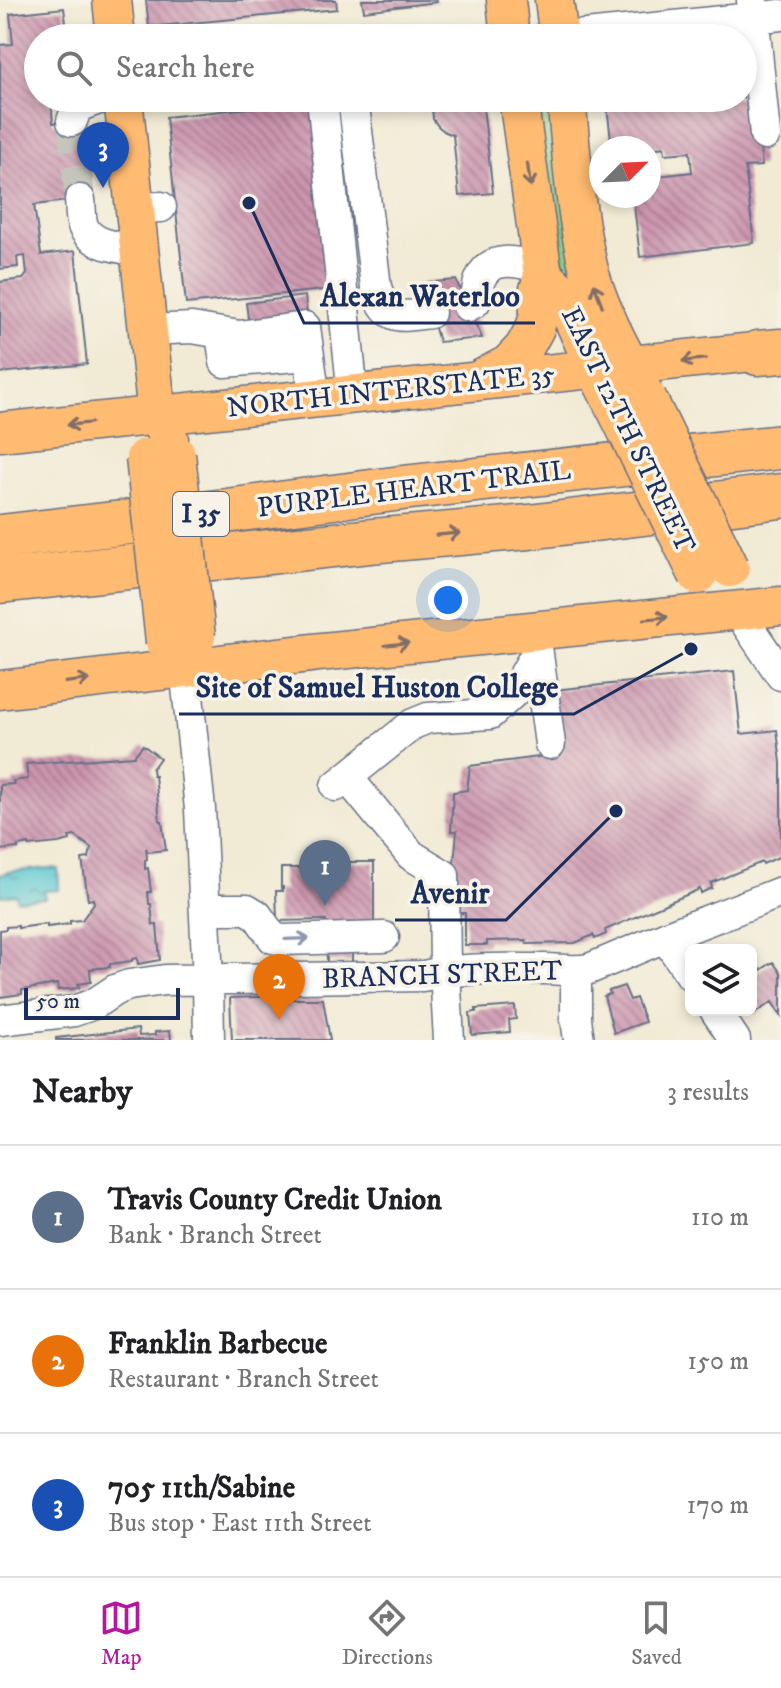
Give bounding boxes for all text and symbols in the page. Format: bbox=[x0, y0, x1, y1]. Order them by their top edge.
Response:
search box bbox=[24, 24, 757, 112]
icon: search bbox=[52, 46, 96, 90]
text: Search here bbox=[116, 50, 255, 87]
pin: 3 bbox=[77, 122, 129, 188]
north arrow bbox=[589, 136, 661, 208]
one-way arrow bbox=[522, 162, 537, 187]
callout: Alexan Waterloo bbox=[304, 269, 535, 323]
text: Alexan Waterloo bbox=[319, 279, 520, 316]
one-way arrow bbox=[590, 283, 604, 308]
street label: EAST 12TH STREET bbox=[553, 301, 703, 559]
one-way arrow bbox=[681, 352, 708, 367]
street label: NORTH INTERSTATE 35 bbox=[225, 356, 557, 426]
one-way arrow bbox=[67, 416, 93, 431]
street label: PURPLE HEART TRAIL bbox=[255, 452, 573, 526]
road number: I 35 bbox=[173, 492, 229, 536]
one-way arrow bbox=[434, 527, 461, 542]
your location bbox=[428, 580, 468, 620]
one-way arrow bbox=[642, 610, 669, 625]
one-way arrow bbox=[383, 636, 410, 651]
callout: Site of Samuel Huston College bbox=[179, 660, 574, 714]
text: Site of Samuel Huston College bbox=[196, 670, 559, 707]
one-way arrow bbox=[64, 673, 90, 688]
pin: 1 bbox=[299, 840, 351, 906]
callout: Avenir bbox=[395, 866, 506, 920]
text: Avenir bbox=[410, 876, 490, 913]
one-way arrow bbox=[283, 931, 310, 947]
map controls bbox=[685, 944, 757, 1016]
button: layers bbox=[685, 944, 757, 1016]
street label: BRANCH STREET bbox=[321, 953, 563, 997]
pin: 2 bbox=[253, 954, 305, 1020]
scale bar bbox=[24, 984, 180, 1020]
text: 50 m bbox=[36, 988, 80, 1015]
text: Nearby bbox=[32, 1071, 133, 1113]
text: 3 results bbox=[667, 1076, 749, 1109]
text: Travis County Credit Union bbox=[108, 1182, 442, 1219]
text: 1 bbox=[53, 1201, 63, 1234]
text: 110 m bbox=[691, 1201, 749, 1234]
text: Bank · Branch Street bbox=[108, 1219, 322, 1252]
text: Franklin Barbecue bbox=[108, 1326, 327, 1363]
text: 2 bbox=[52, 1345, 64, 1378]
text: 150 m bbox=[688, 1345, 749, 1378]
text: Restaurant · Branch Street bbox=[108, 1363, 379, 1396]
text: 705 11th/Sabine bbox=[108, 1470, 295, 1507]
text: 3 bbox=[53, 1489, 63, 1522]
text: 170 m bbox=[687, 1489, 749, 1522]
text: Bus stop · East 11th Street bbox=[108, 1507, 372, 1540]
tab: Map bbox=[99, 1596, 143, 1671]
tab: Directions bbox=[342, 1596, 433, 1671]
tab: Saved bbox=[631, 1596, 682, 1671]

